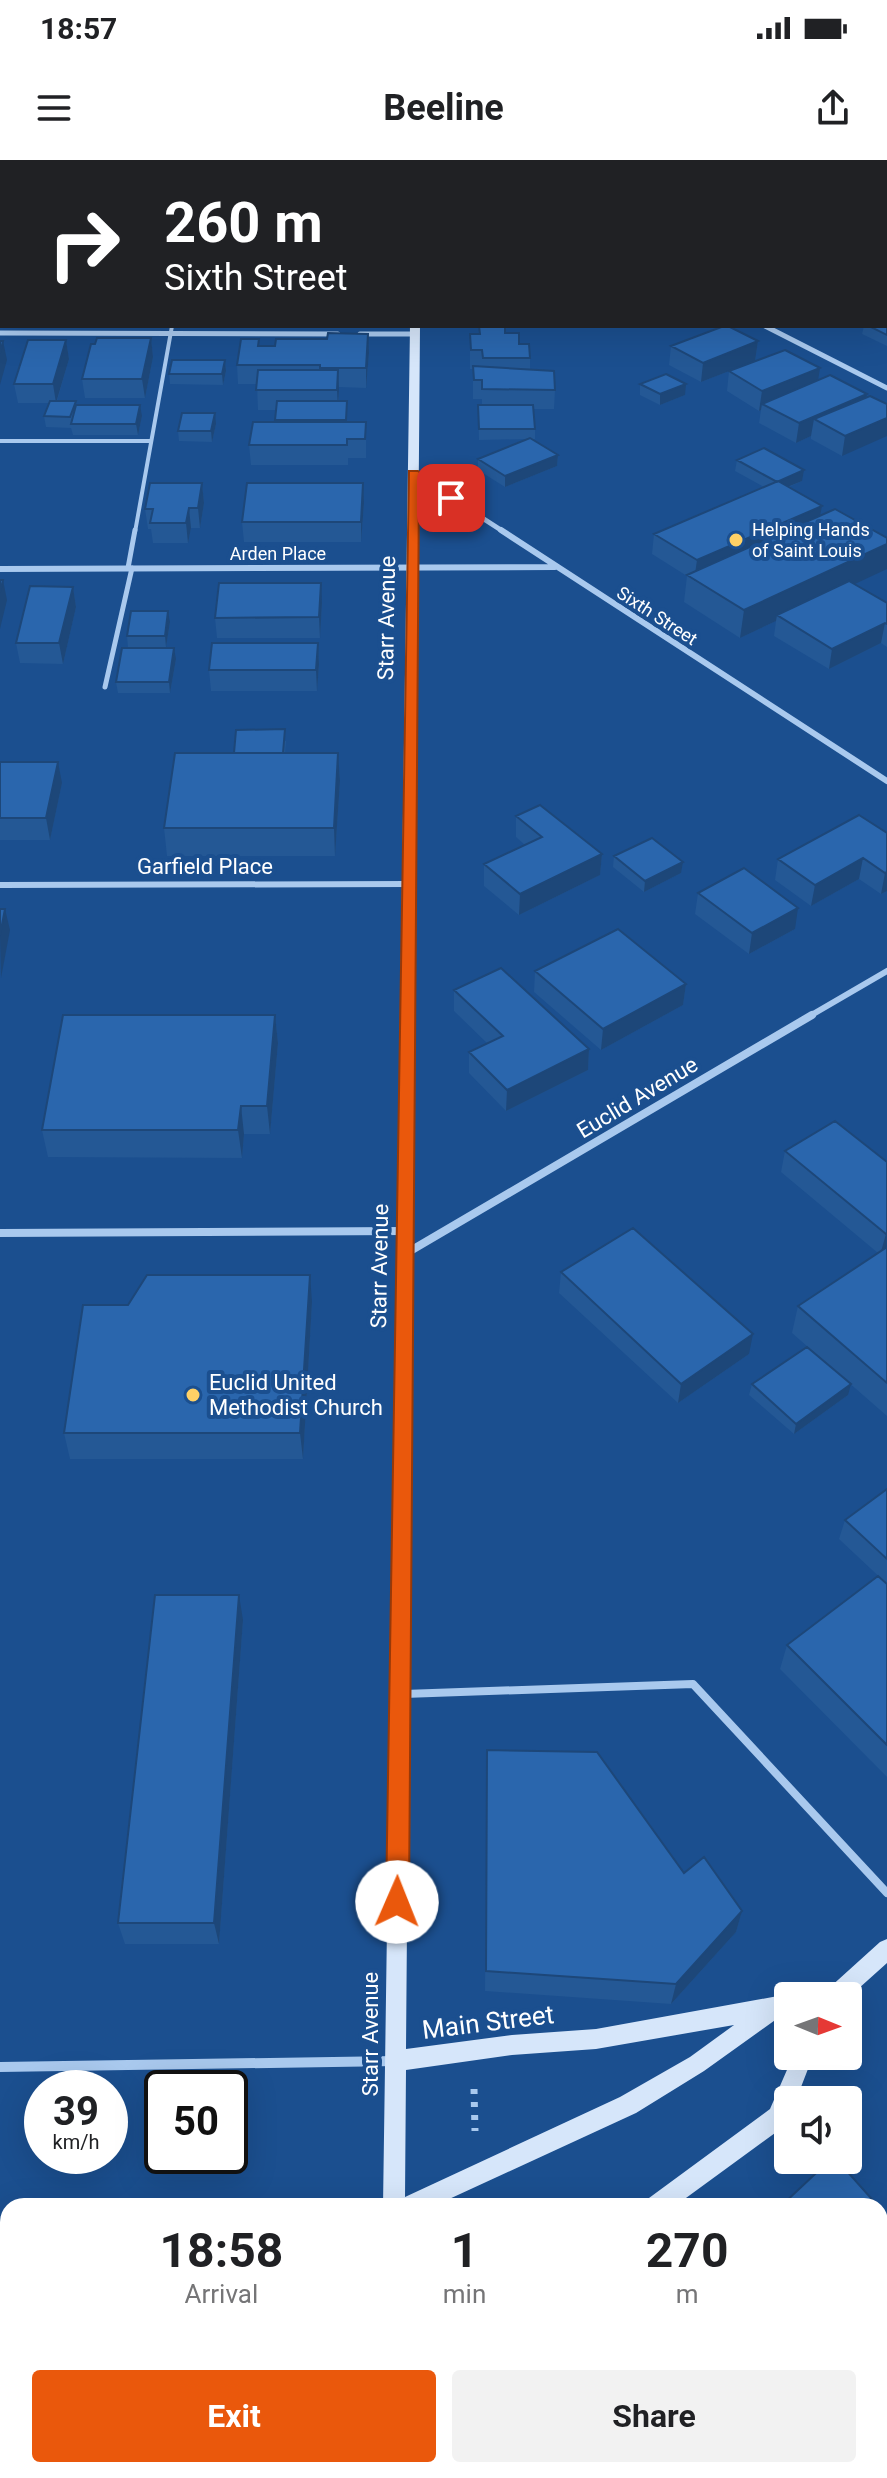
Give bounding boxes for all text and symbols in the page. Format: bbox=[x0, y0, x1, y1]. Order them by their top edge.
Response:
text: 18:57 bbox=[40, 11, 117, 46]
icon: menu bbox=[32, 86, 76, 130]
icon: share bbox=[811, 86, 855, 130]
text: Beeline bbox=[383, 87, 504, 129]
text: 260 m bbox=[164, 190, 323, 256]
icon: right bbox=[32, 192, 136, 296]
text: Sixth Street bbox=[164, 257, 348, 299]
pin bbox=[417, 464, 485, 532]
icon: arrive bbox=[429, 476, 473, 520]
place label: Helping Hands of Saint Louis bbox=[752, 519, 870, 561]
marker: Helping Hands of Saint Louis bbox=[727, 531, 745, 549]
street label: Arden Place bbox=[230, 543, 326, 564]
street label: Starr Avenue bbox=[373, 556, 400, 680]
street label: Sixth Street bbox=[613, 582, 702, 649]
street label: Garfield Place bbox=[137, 854, 273, 879]
street label: Euclid Avenue bbox=[572, 1052, 702, 1143]
street label: Starr Avenue bbox=[366, 1204, 393, 1328]
place label: Euclid United Methodist Church bbox=[209, 1370, 383, 1420]
marker: Euclid United Methodist Church bbox=[184, 1386, 202, 1404]
position arrow bbox=[355, 1860, 439, 1944]
street label: Starr Avenue bbox=[358, 1972, 383, 2096]
north arrow bbox=[774, 1982, 862, 2070]
map controls bbox=[774, 1982, 862, 2174]
street label: Main Street bbox=[420, 1999, 556, 2045]
speed limit sign: 50 bbox=[144, 2070, 248, 2174]
button: sound bbox=[774, 2086, 862, 2174]
text: 39 bbox=[53, 2088, 99, 2135]
text: km/h bbox=[53, 2130, 99, 2154]
text: 18:58 bbox=[160, 2222, 283, 2279]
text: 1 bbox=[451, 2222, 478, 2279]
text: 270 bbox=[646, 2222, 728, 2279]
text: Arrival bbox=[185, 2279, 258, 2309]
text: min bbox=[443, 2279, 486, 2309]
text: m bbox=[676, 2279, 699, 2309]
button: Exit bbox=[32, 2370, 436, 2462]
button: Share bbox=[452, 2370, 856, 2462]

